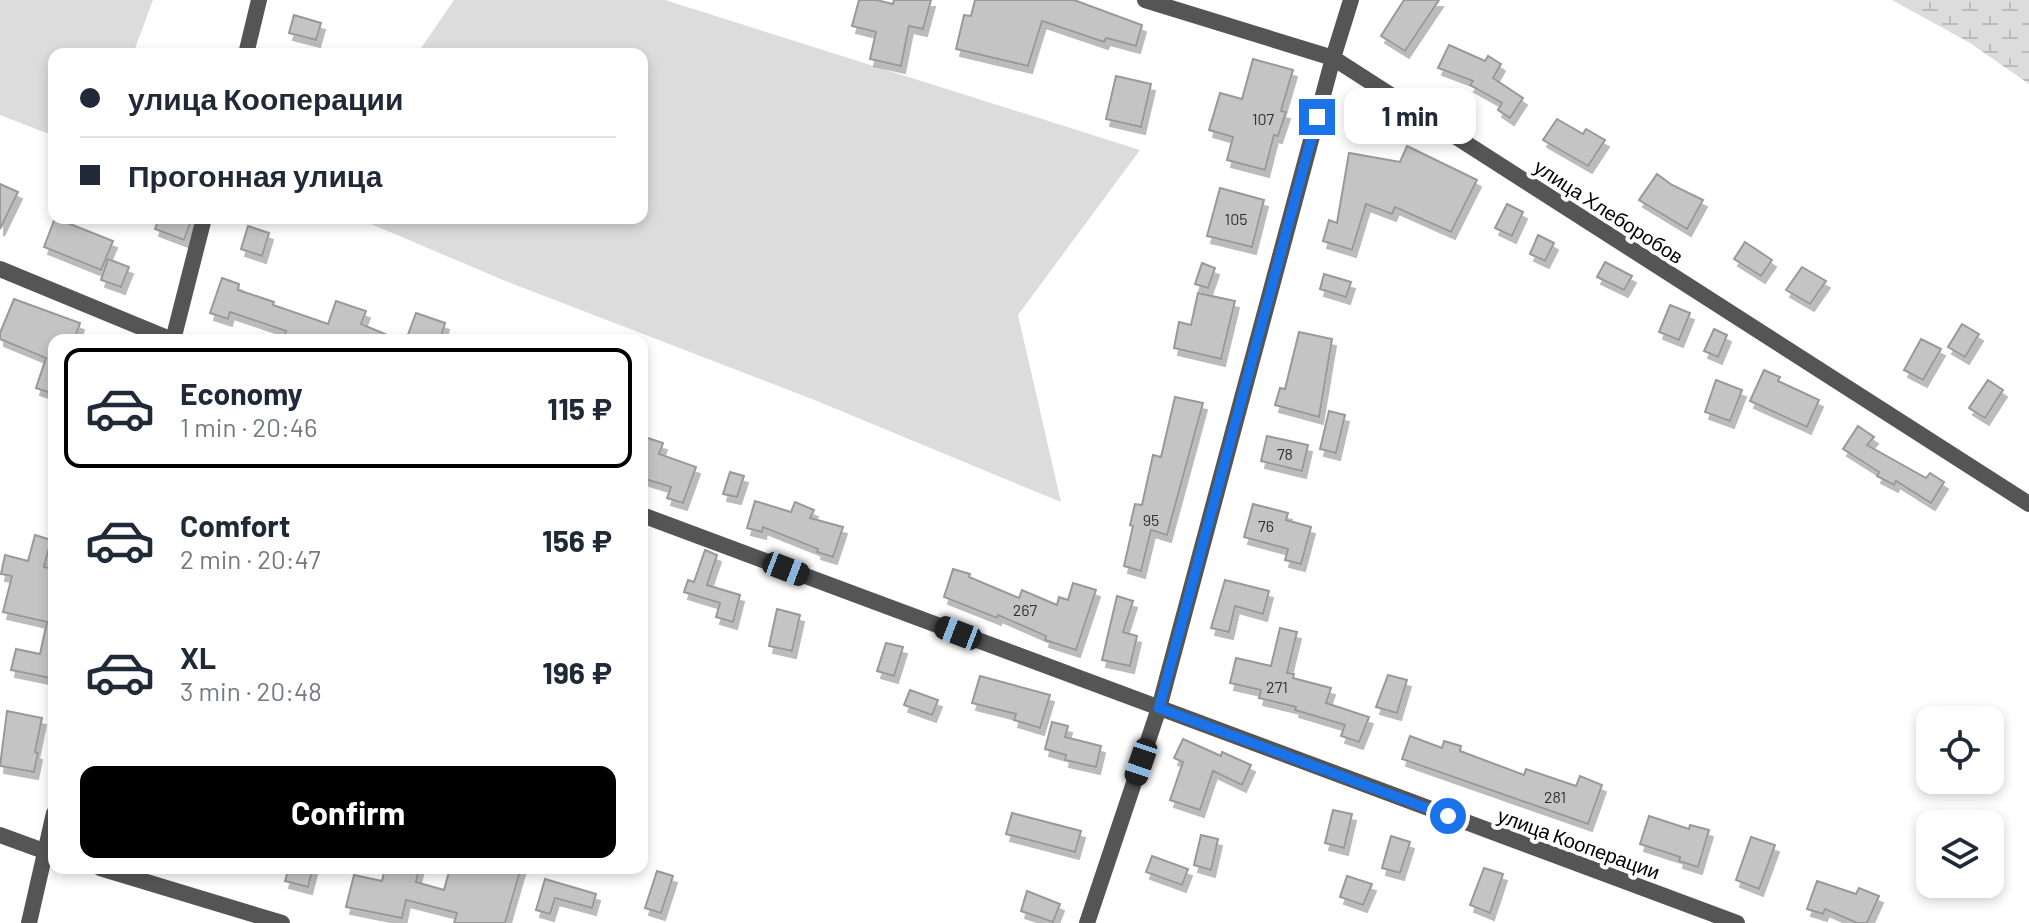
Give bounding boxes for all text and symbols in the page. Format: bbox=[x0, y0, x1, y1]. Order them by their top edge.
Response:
text: улица Кооперации bbox=[128, 80, 403, 116]
callout: 1 min bbox=[1345, 89, 1477, 145]
route end bbox=[1299, 99, 1335, 135]
text: 1 min bbox=[1382, 100, 1438, 131]
house number: 107 bbox=[1252, 109, 1275, 128]
street label: улица Хлеборобов bbox=[1530, 154, 1688, 268]
text: Прогонная улица bbox=[128, 157, 382, 193]
house number: 105 bbox=[1225, 209, 1247, 228]
icon: car bbox=[84, 372, 156, 444]
text: Economy bbox=[180, 375, 303, 411]
text: 115 ₽ bbox=[547, 390, 612, 426]
text: 1 min · 20:46 bbox=[180, 411, 317, 442]
house number: 78 bbox=[1277, 444, 1293, 463]
icon: car bbox=[84, 504, 156, 576]
text: Comfort bbox=[180, 507, 290, 543]
house number: 95 bbox=[1143, 510, 1159, 529]
house number: 76 bbox=[1258, 516, 1274, 535]
text: 156 ₽ bbox=[542, 522, 612, 558]
text: 2 min · 20:47 bbox=[180, 543, 320, 574]
car bbox=[759, 549, 813, 589]
house number: 267 bbox=[1013, 600, 1038, 619]
car bbox=[931, 613, 985, 653]
icon: car bbox=[84, 636, 156, 708]
text: XL bbox=[180, 639, 216, 675]
text: 196 ₽ bbox=[542, 654, 612, 690]
text: 3 min · 20:48 bbox=[180, 675, 322, 706]
house number: 271 bbox=[1266, 677, 1288, 696]
map controls bbox=[1916, 706, 2004, 898]
button: locate bbox=[1916, 706, 2004, 794]
car bbox=[1122, 735, 1160, 789]
button: Confirm bbox=[80, 766, 616, 858]
house number: 281 bbox=[1544, 787, 1566, 806]
route start bbox=[1430, 798, 1466, 834]
street label: улица Кооперации bbox=[1495, 803, 1663, 883]
button: layers bbox=[1916, 810, 2004, 898]

